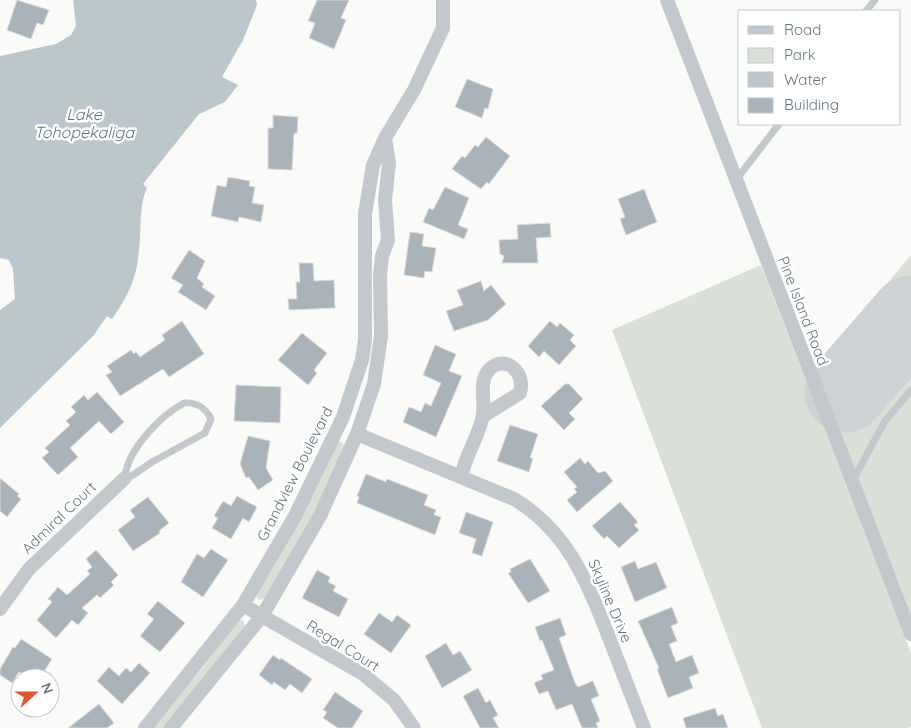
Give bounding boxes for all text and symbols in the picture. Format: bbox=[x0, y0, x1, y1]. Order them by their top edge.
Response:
legend bbox=[738, 10, 901, 125]
text: Road bbox=[784, 20, 821, 39]
text: Park bbox=[784, 45, 816, 64]
text: Water bbox=[784, 70, 827, 89]
text: Building bbox=[784, 95, 839, 114]
water label: Lake Tohopekaliga bbox=[34, 104, 135, 142]
street label: Pine Island Road bbox=[774, 253, 833, 368]
street label: Grandview Boulevard bbox=[252, 403, 337, 544]
street label: Admiral Court bbox=[17, 477, 100, 558]
street label: Skyline Drive bbox=[584, 556, 637, 645]
street label: Regal Court bbox=[303, 616, 383, 676]
north arrow bbox=[10, 668, 60, 718]
text: N bbox=[37, 680, 57, 696]

